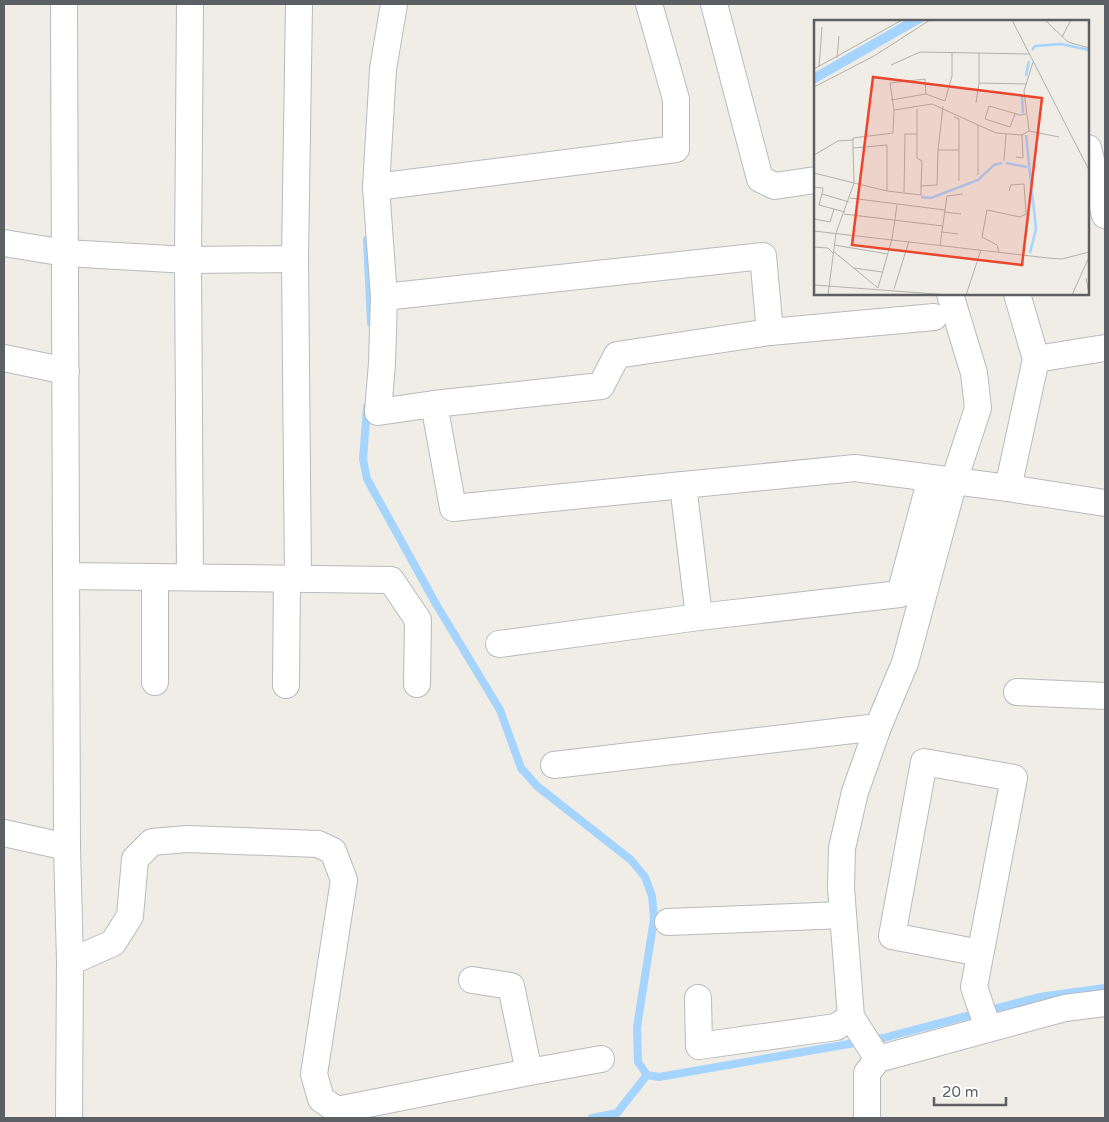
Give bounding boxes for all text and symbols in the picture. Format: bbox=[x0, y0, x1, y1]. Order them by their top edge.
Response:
inset map bbox=[814, 20, 1089, 295]
scale bar bbox=[934, 1074, 1006, 1106]
text: 20 m bbox=[942, 1083, 979, 1101]

